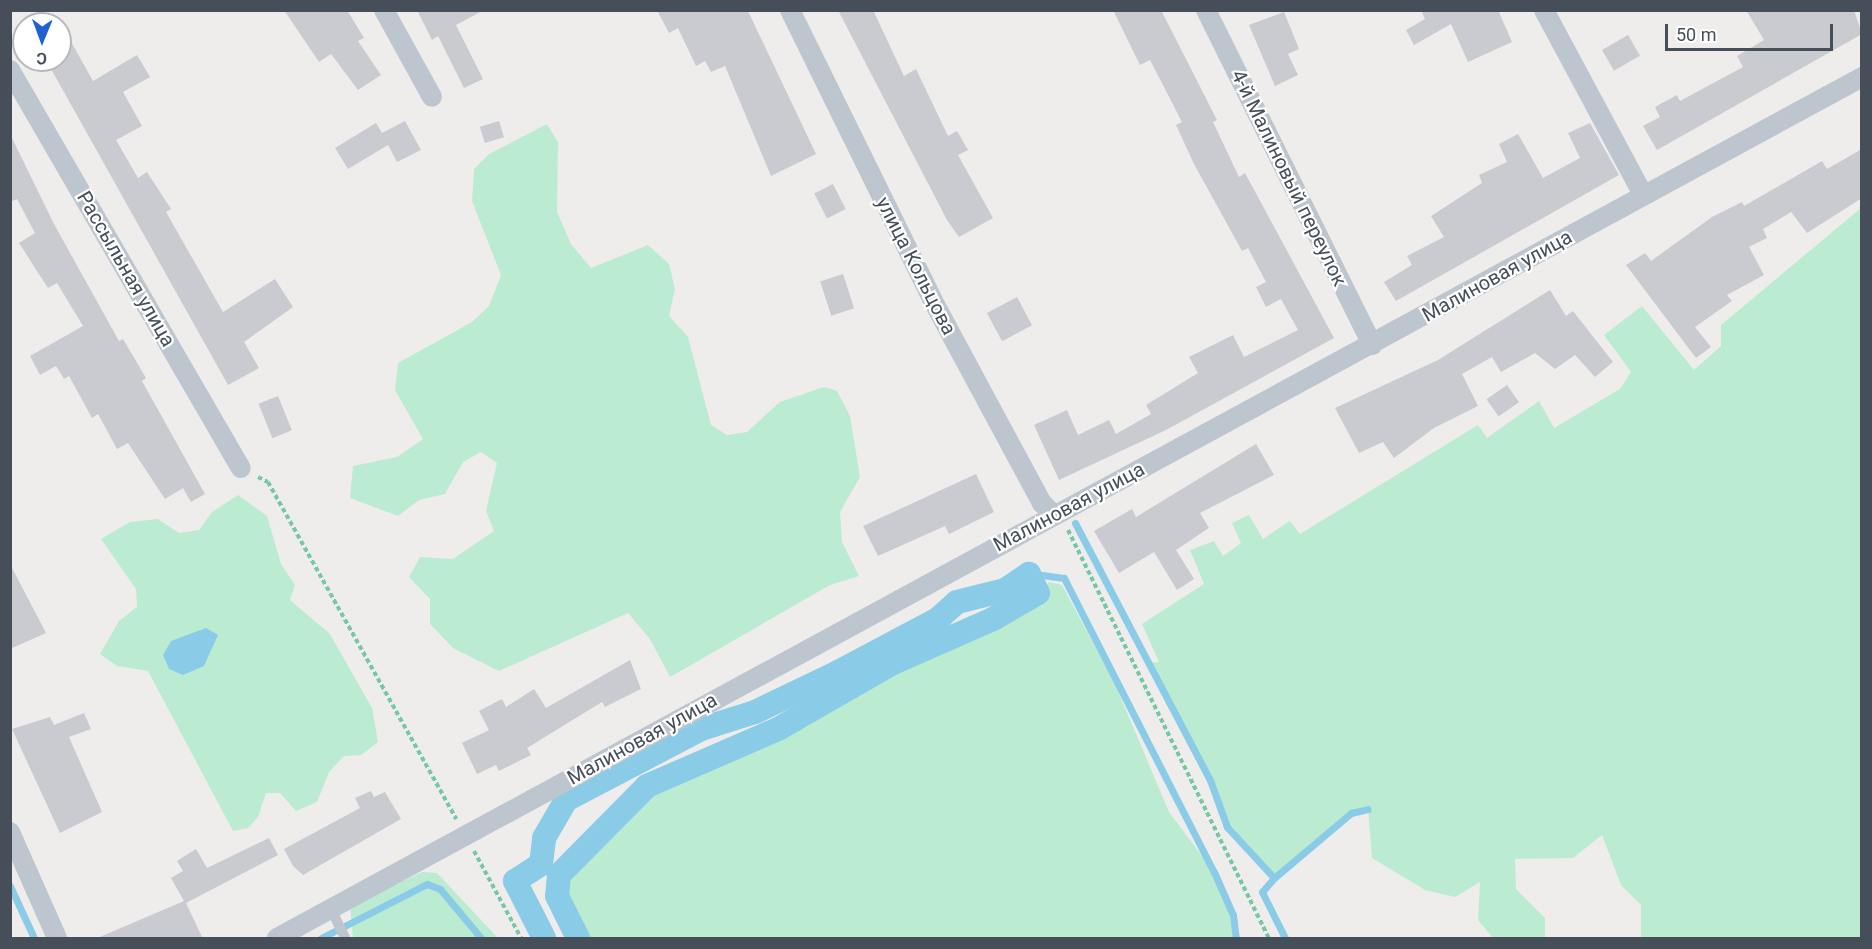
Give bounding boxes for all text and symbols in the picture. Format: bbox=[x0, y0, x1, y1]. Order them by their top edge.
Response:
north arrow bbox=[12, 12, 72, 72]
scale bar bbox=[1668, 12, 1836, 50]
text: 50 m bbox=[1676, 24, 1716, 45]
text: С bbox=[36, 49, 47, 68]
street label: 4-й Малиновый переулок bbox=[1226, 66, 1352, 290]
street label: Рассыльная улица bbox=[72, 187, 180, 351]
street label: улица Кольцова bbox=[871, 193, 961, 339]
street label: Малиновая улица bbox=[1418, 225, 1576, 327]
street label: Малиновая улица bbox=[989, 457, 1149, 557]
street label: Малиновая улица bbox=[563, 688, 721, 790]

